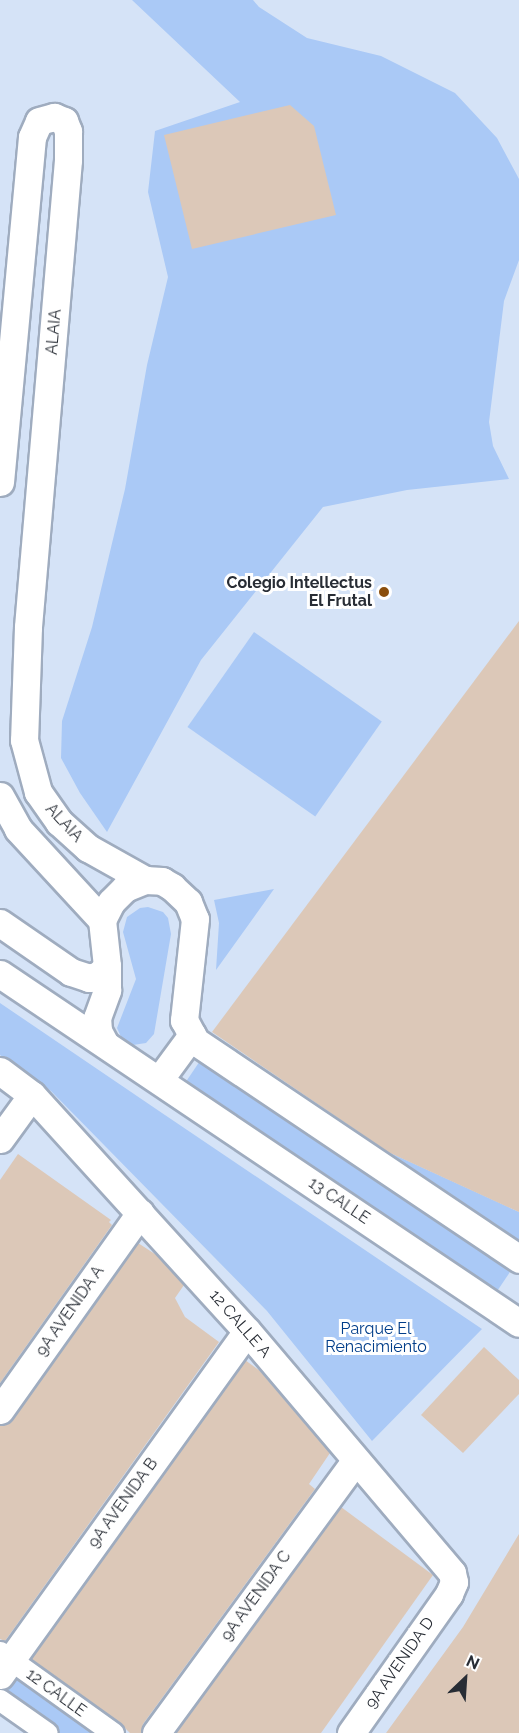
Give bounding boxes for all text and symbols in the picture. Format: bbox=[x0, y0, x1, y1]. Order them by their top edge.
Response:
street label: ALAIA bbox=[42, 308, 66, 356]
place label: Colegio Intellectus El Frutal bbox=[226, 573, 372, 611]
marker: Colegio Intellectus El Frutal bbox=[377, 585, 391, 599]
street label: ALAIA bbox=[41, 800, 87, 846]
street label: 13 CALLE bbox=[305, 1174, 373, 1228]
street label: 9A AVENIDA A bbox=[31, 1261, 109, 1361]
street label: 12 CALLE A bbox=[205, 1286, 275, 1362]
park label: Parque El Renacimiento bbox=[325, 1319, 427, 1357]
street label: 9A AVENIDA B bbox=[84, 1454, 162, 1552]
street label: 9A AVENIDA C bbox=[216, 1547, 296, 1645]
street label: 9A AVENIDA D bbox=[361, 1613, 439, 1713]
north arrow bbox=[435, 1649, 495, 1709]
text: N bbox=[463, 1651, 482, 1673]
street label: 12 CALLE bbox=[22, 1665, 90, 1721]

